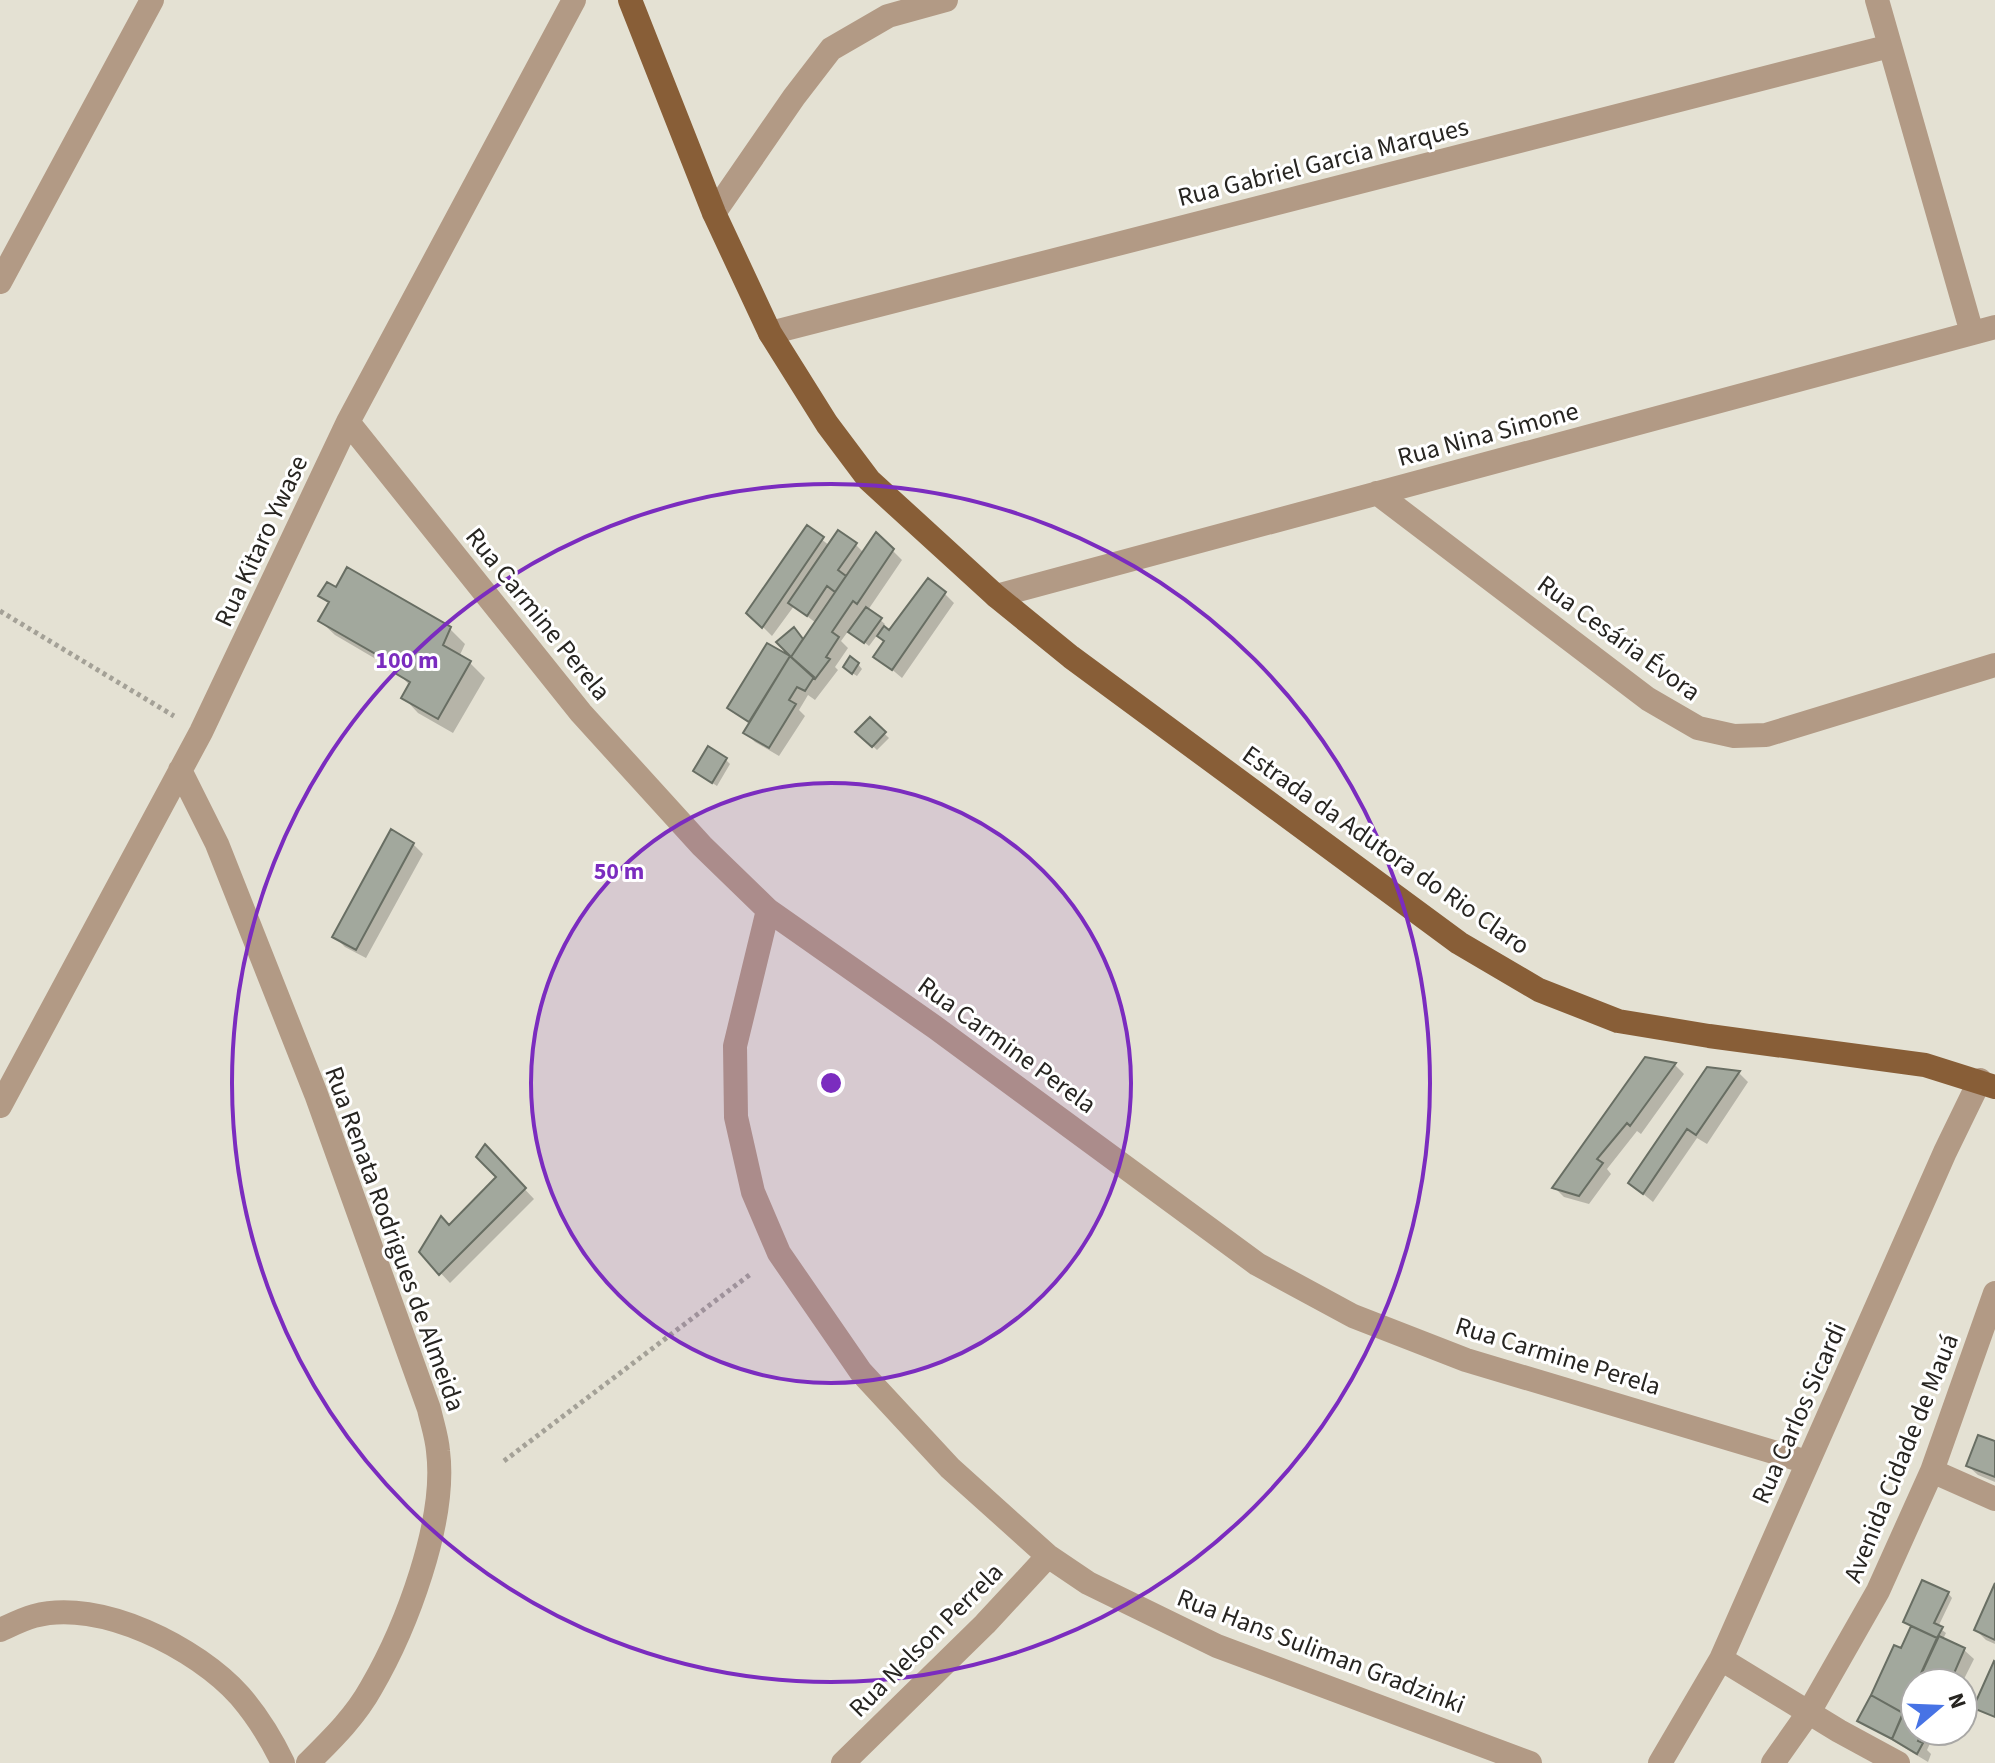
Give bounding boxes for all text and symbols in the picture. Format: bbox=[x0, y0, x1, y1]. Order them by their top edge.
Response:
street label: Rua Gabriel Garcia Marques bbox=[1174, 108, 1472, 216]
street label: Rua Nina Simone bbox=[1393, 392, 1583, 476]
street label: Rua Kitaro Ywase bbox=[205, 449, 317, 633]
street label: Rua Carmine Perela bbox=[457, 520, 619, 708]
street label: Rua Cesária Évora bbox=[1530, 566, 1708, 710]
text: 100 m bbox=[375, 643, 439, 678]
street label: Estrada da Adutora do Rio Claro bbox=[1235, 736, 1537, 964]
text: 50 m bbox=[594, 854, 644, 889]
street label: Rua Carmine Perela bbox=[910, 967, 1104, 1123]
street label: Rua Renata Rodrigues de Almeida bbox=[315, 1061, 475, 1417]
centre of rings bbox=[817, 1069, 845, 1097]
street label: Rua Carmine Perela bbox=[1451, 1307, 1665, 1405]
street label: Rua Carlos Sicardi bbox=[1742, 1316, 1856, 1510]
street label: Avenida Cidade de Mauá bbox=[1834, 1328, 1968, 1588]
street label: Rua Nelson Perrela bbox=[840, 1554, 1012, 1726]
street label: Rua Hans Suliman Gradzinki bbox=[1172, 1579, 1470, 1723]
north arrow bbox=[1899, 1667, 1979, 1747]
text: N bbox=[1939, 1689, 1974, 1713]

